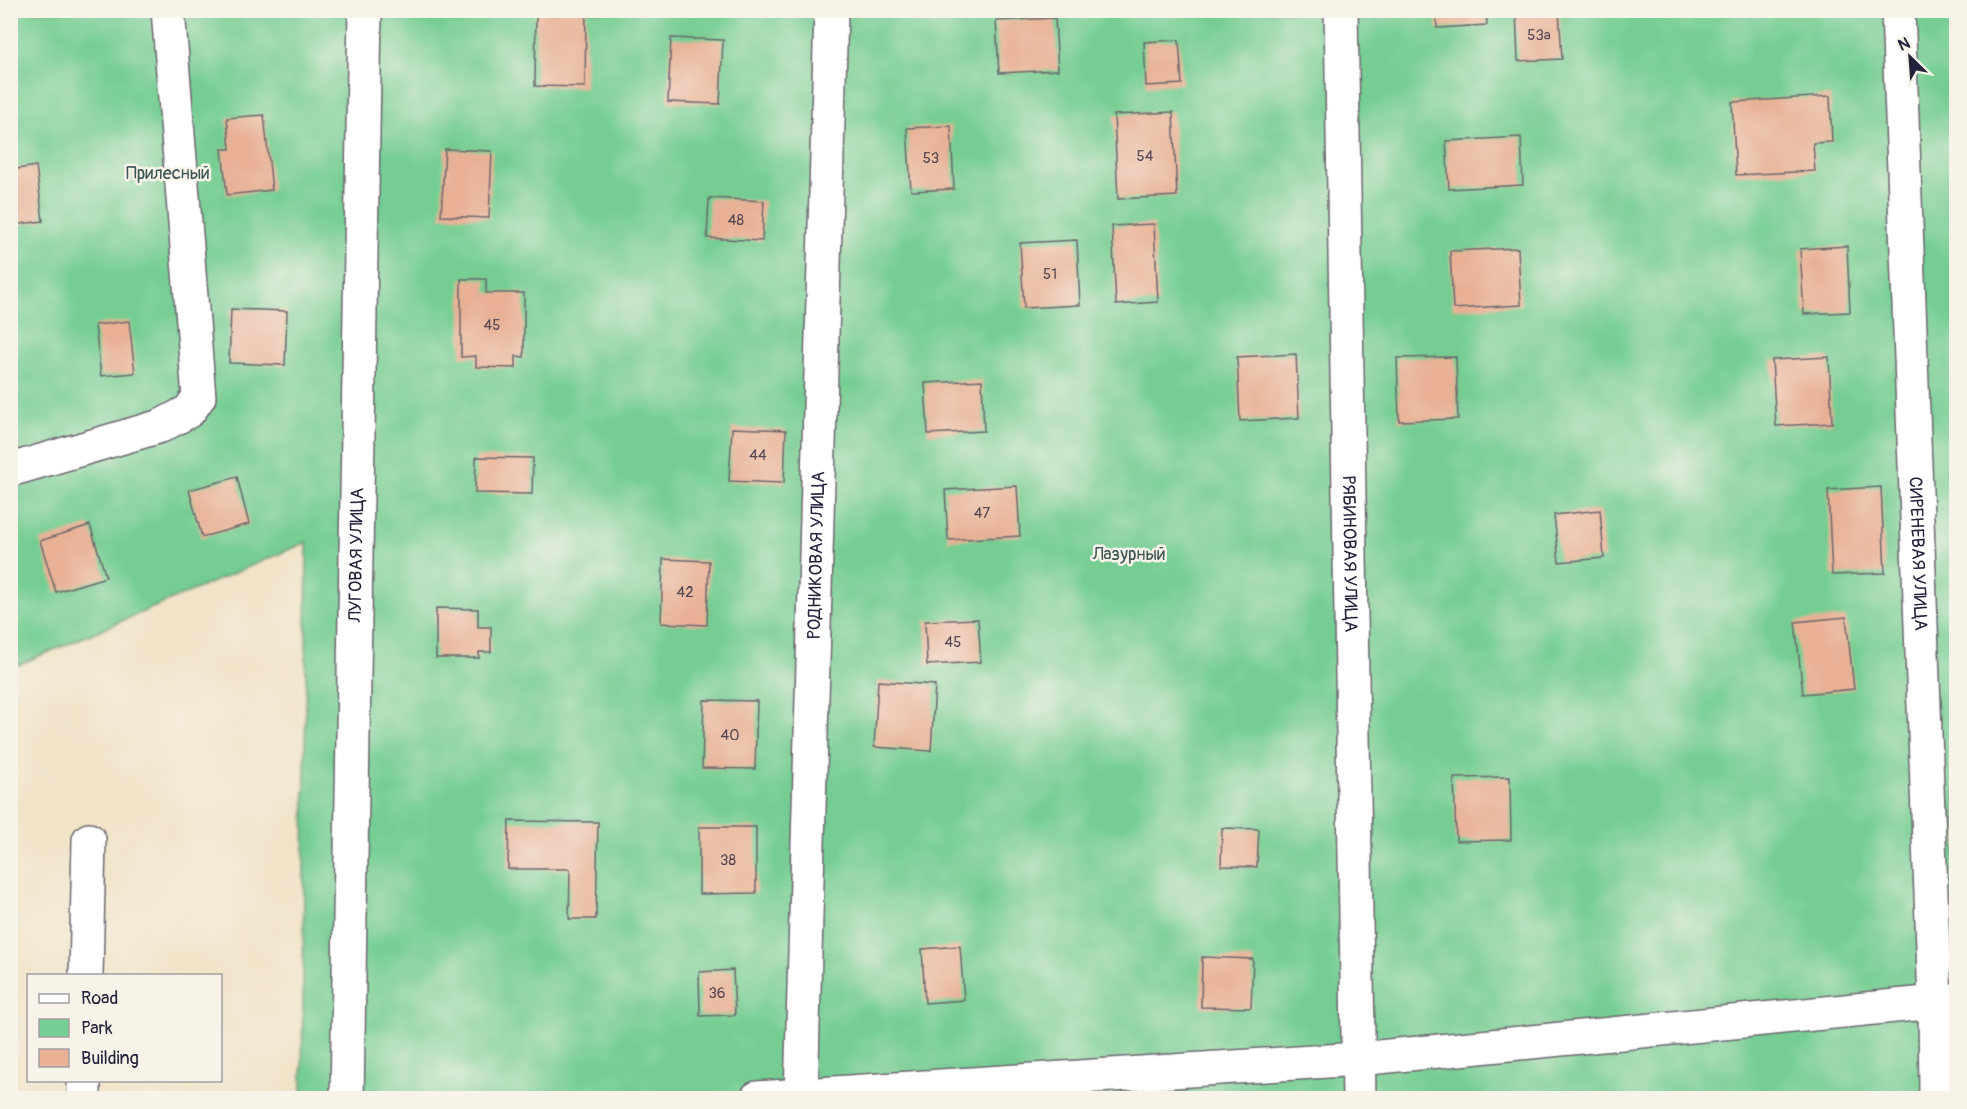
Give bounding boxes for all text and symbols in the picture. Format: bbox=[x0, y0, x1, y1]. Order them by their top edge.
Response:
house number: 53а bbox=[1527, 26, 1551, 45]
north arrow bbox=[1880, 27, 1940, 87]
text: N bbox=[1895, 33, 1913, 56]
house number: 54 bbox=[1137, 147, 1154, 166]
house number: 53 bbox=[923, 149, 939, 168]
park label: Прилесный bbox=[126, 162, 210, 185]
house number: 48 bbox=[728, 211, 745, 230]
house number: 51 bbox=[1043, 265, 1057, 284]
house number: 45 bbox=[484, 316, 500, 335]
house number: 44 bbox=[749, 446, 767, 465]
street label: РОДНИКОВАЯ УЛИЦА bbox=[803, 470, 830, 640]
street label: РЯБИНОВАЯ УЛИЦА bbox=[1337, 475, 1362, 633]
street label: СИРЕНЕВАЯ УЛИЦА bbox=[1903, 476, 1932, 631]
street label: ЛУГОВАЯ УЛИЦА bbox=[344, 487, 369, 624]
house number: 47 bbox=[974, 504, 990, 523]
park label: Лазурный bbox=[1091, 543, 1166, 566]
house number: 42 bbox=[676, 583, 694, 602]
house number: 45 bbox=[945, 633, 961, 652]
house number: 40 bbox=[721, 726, 739, 745]
house number: 38 bbox=[720, 851, 736, 870]
legend bbox=[27, 974, 222, 1082]
house number: 36 bbox=[708, 984, 726, 1003]
text: Road bbox=[81, 987, 118, 1010]
text: Park bbox=[81, 1017, 113, 1040]
text: Building bbox=[81, 1047, 139, 1070]

